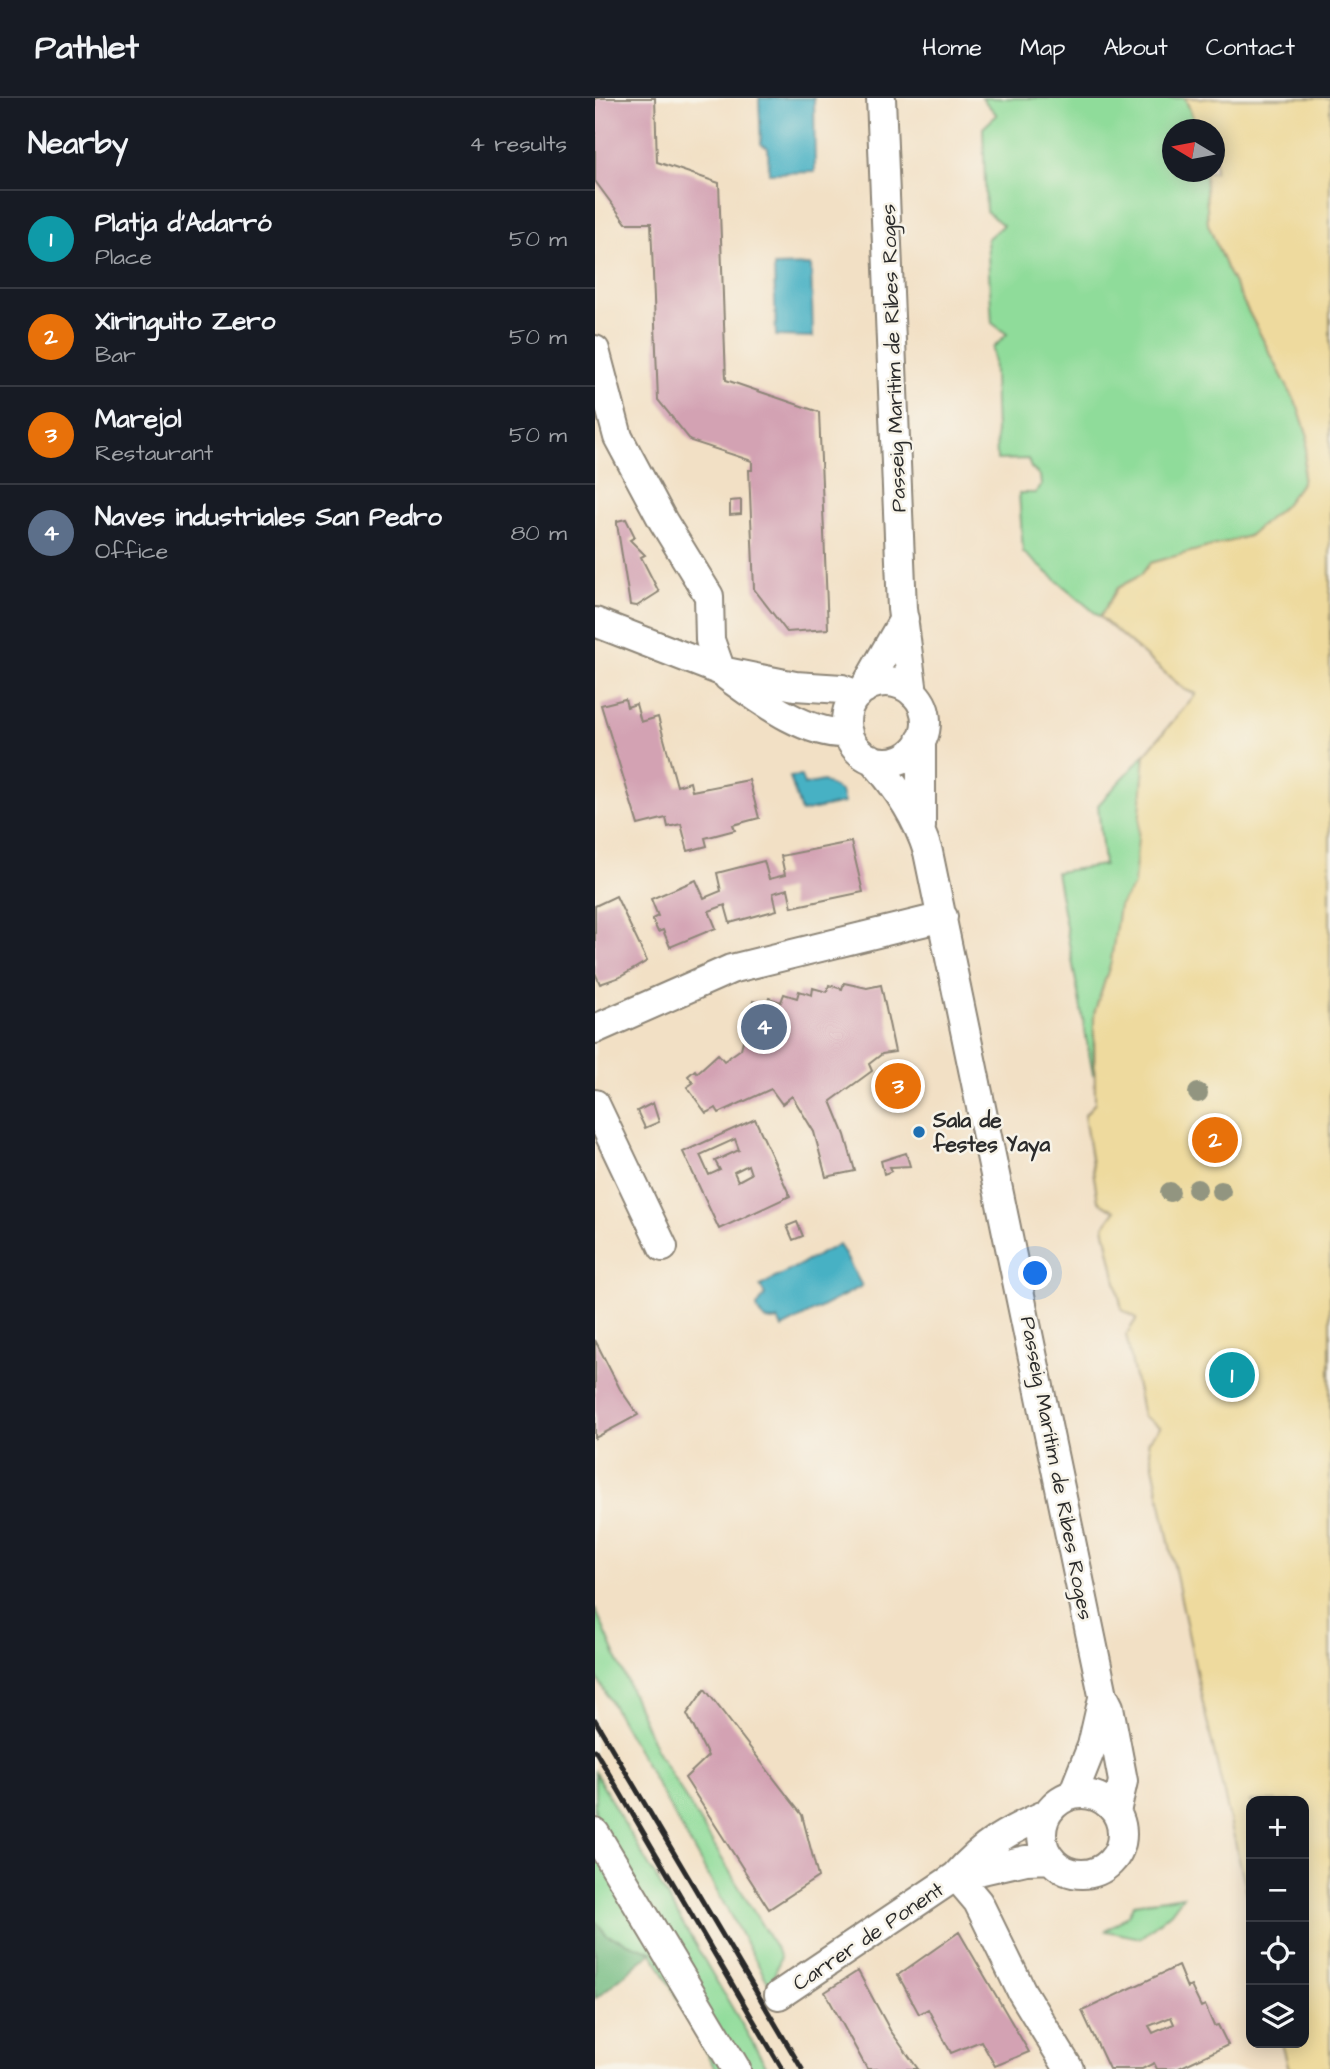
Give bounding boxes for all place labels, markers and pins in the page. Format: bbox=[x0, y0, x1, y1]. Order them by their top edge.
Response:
pin: 4 bbox=[741, 1001, 787, 1053]
pin: 3 bbox=[875, 1060, 921, 1112]
place label: Sala de festes Yaya bbox=[932, 1106, 1051, 1162]
pin: 2 bbox=[1192, 1114, 1238, 1166]
marker: Sala de festes Yaya bbox=[911, 1124, 927, 1140]
pin: 1 bbox=[1209, 1349, 1255, 1401]

